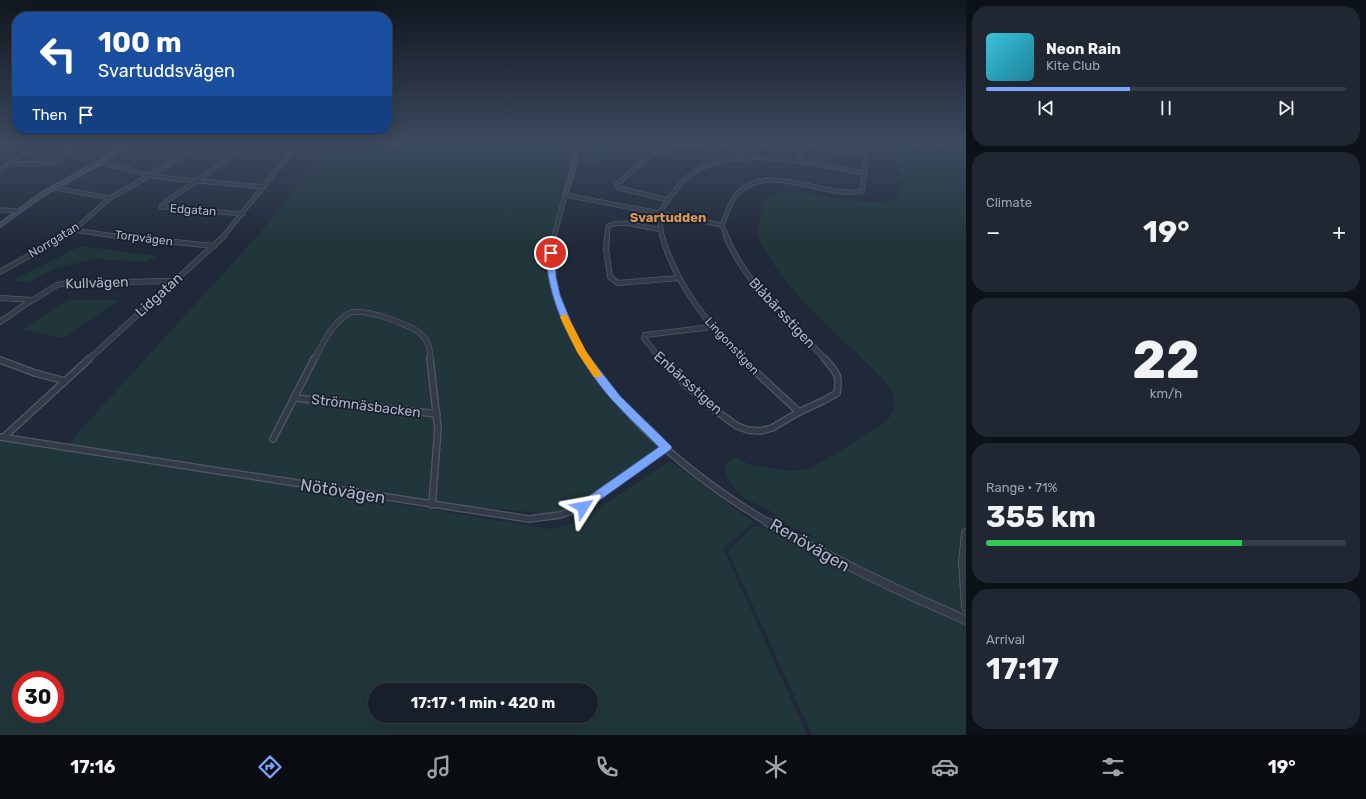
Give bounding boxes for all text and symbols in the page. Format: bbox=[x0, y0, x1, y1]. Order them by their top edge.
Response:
text: 100 m bbox=[98, 26, 182, 59]
icon: left bbox=[32, 28, 84, 80]
text: Neon Rain bbox=[1046, 40, 1121, 58]
text: Kite Club bbox=[1046, 58, 1100, 73]
text: Svartuddsvägen bbox=[98, 60, 235, 82]
icon: previous bbox=[1035, 97, 1057, 119]
icon: pause bbox=[1155, 97, 1177, 119]
icon: next bbox=[1275, 97, 1297, 119]
icon: arrive bbox=[75, 104, 97, 126]
text: Then bbox=[32, 106, 67, 124]
text: Climate bbox=[986, 195, 1032, 210]
street label: Edgatan bbox=[169, 201, 217, 219]
district label: Svartudden bbox=[630, 210, 706, 225]
text: 19° bbox=[1143, 214, 1190, 250]
street label: Norrgatan bbox=[26, 219, 82, 261]
text: − bbox=[986, 219, 1000, 246]
text: + bbox=[1332, 219, 1346, 246]
street label: Torpvägen bbox=[114, 227, 174, 249]
pin bbox=[534, 236, 568, 270]
icon: arrive bbox=[540, 242, 562, 264]
street label: Lidgatan bbox=[132, 270, 186, 320]
street label: Kullvägen bbox=[65, 273, 129, 293]
street label: Blåbärsstigen bbox=[745, 274, 819, 352]
street label: Lingonstigen bbox=[702, 314, 762, 378]
text: 22 bbox=[1132, 329, 1200, 391]
street label: Enbärsstigen bbox=[650, 348, 726, 418]
text: km/h bbox=[1150, 386, 1182, 401]
street label: Strömnäsbacken bbox=[310, 391, 422, 421]
street label: Nötövägen bbox=[299, 474, 387, 508]
text: Range · 71% bbox=[986, 480, 1057, 495]
position arrow bbox=[562, 486, 604, 528]
text: 355 km bbox=[986, 499, 1096, 535]
street label: Renövägen bbox=[767, 514, 853, 576]
text: Arrival bbox=[986, 632, 1025, 647]
text: 17:17 bbox=[986, 651, 1059, 687]
speed limit sign: 30 bbox=[12, 671, 64, 723]
text: 17:17 · 1 min · 420 m bbox=[411, 694, 555, 712]
icon: directions bbox=[256, 753, 284, 781]
icon: music bbox=[425, 753, 453, 781]
icon: phone bbox=[593, 753, 621, 781]
icon: climate bbox=[762, 753, 790, 781]
icon: car bbox=[931, 753, 959, 781]
icon: filters bbox=[1099, 753, 1127, 781]
text: 17:16 bbox=[70, 756, 115, 778]
text: 19° bbox=[1268, 756, 1296, 778]

